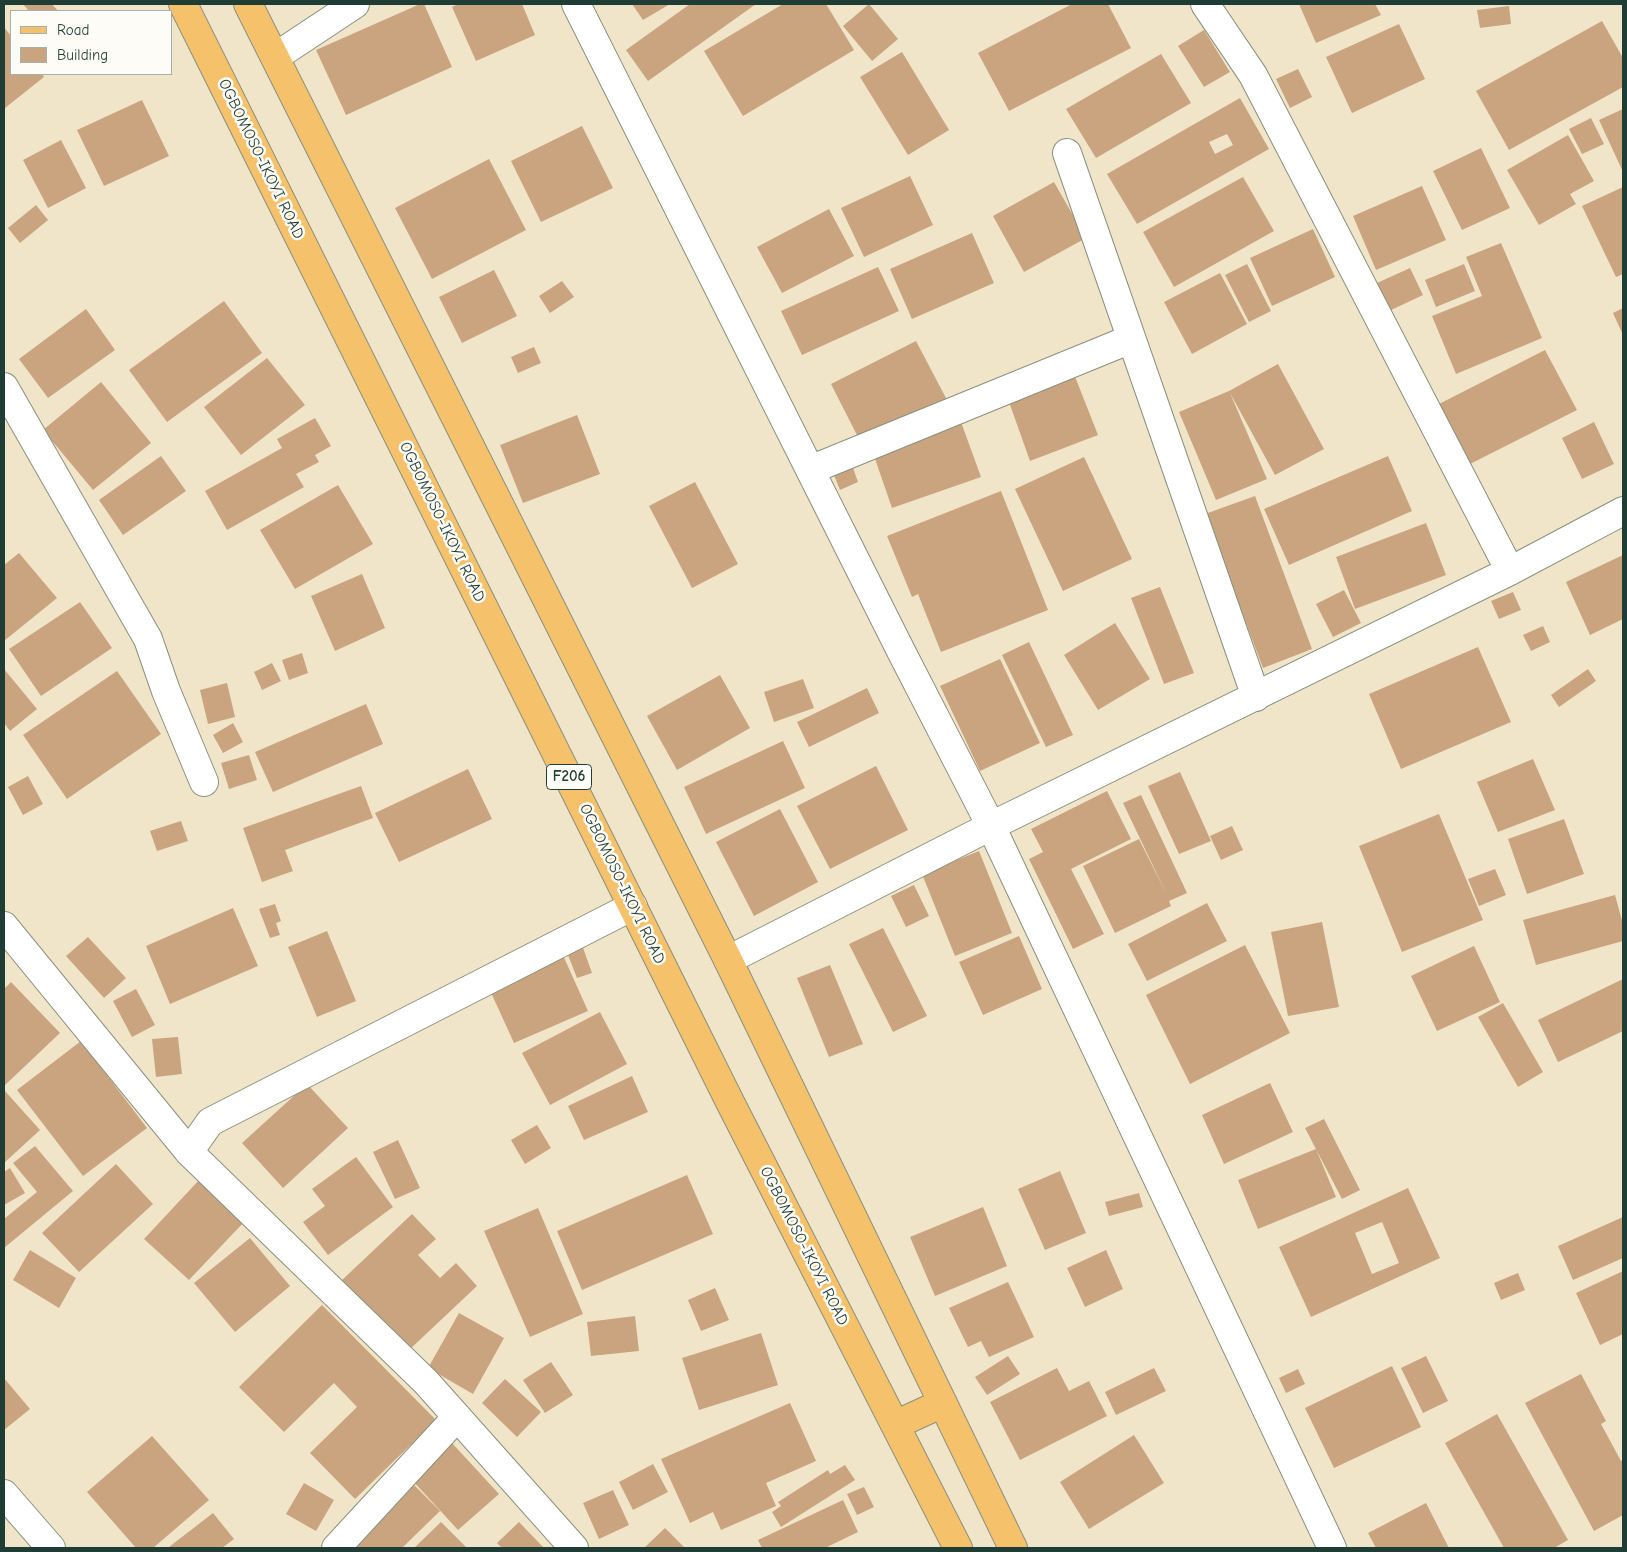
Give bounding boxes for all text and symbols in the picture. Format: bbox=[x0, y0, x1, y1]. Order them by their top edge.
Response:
legend bbox=[10, 10, 172, 75]
text: Road bbox=[57, 21, 89, 39]
text: Building bbox=[57, 46, 108, 64]
street label: OGBOMOSO-IKOYI ROAD bbox=[214, 76, 308, 242]
street label: OGBOMOSO-IKOYI ROAD bbox=[395, 439, 489, 605]
road number: F206 bbox=[546, 764, 592, 790]
street label: OGBOMOSO-IKOYI ROAD bbox=[575, 801, 669, 967]
street label: OGBOMOSO-IKOYI ROAD bbox=[756, 1163, 852, 1329]

